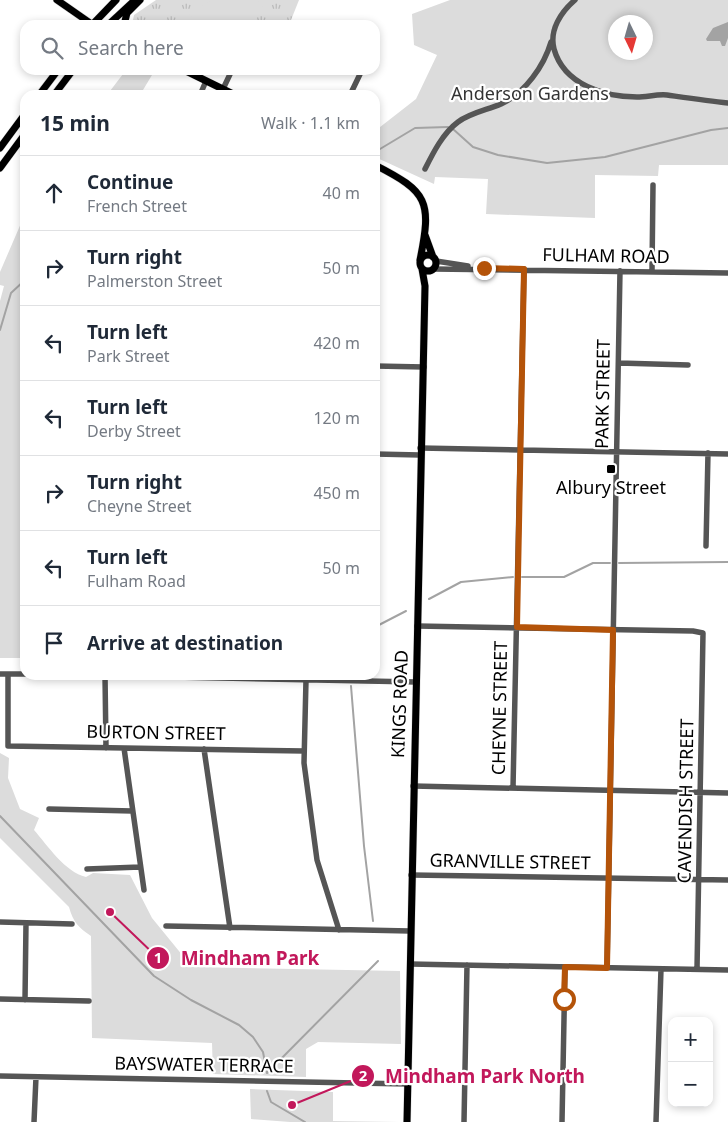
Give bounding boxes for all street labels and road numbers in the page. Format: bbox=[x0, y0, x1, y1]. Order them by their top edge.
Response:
street label: FULHAM ROAD bbox=[542, 242, 670, 268]
street label: PARK STREET bbox=[589, 339, 615, 449]
street label: CHEYNE STREET bbox=[486, 641, 512, 775]
street label: KINGS ROAD bbox=[385, 650, 413, 758]
street label: CAVENDISH STREET bbox=[672, 718, 698, 884]
street label: BURTON STREET bbox=[86, 719, 226, 745]
street label: GRANVILLE STREET bbox=[429, 848, 591, 874]
street label: BAYSWATER TERRACE bbox=[114, 1050, 294, 1078]

